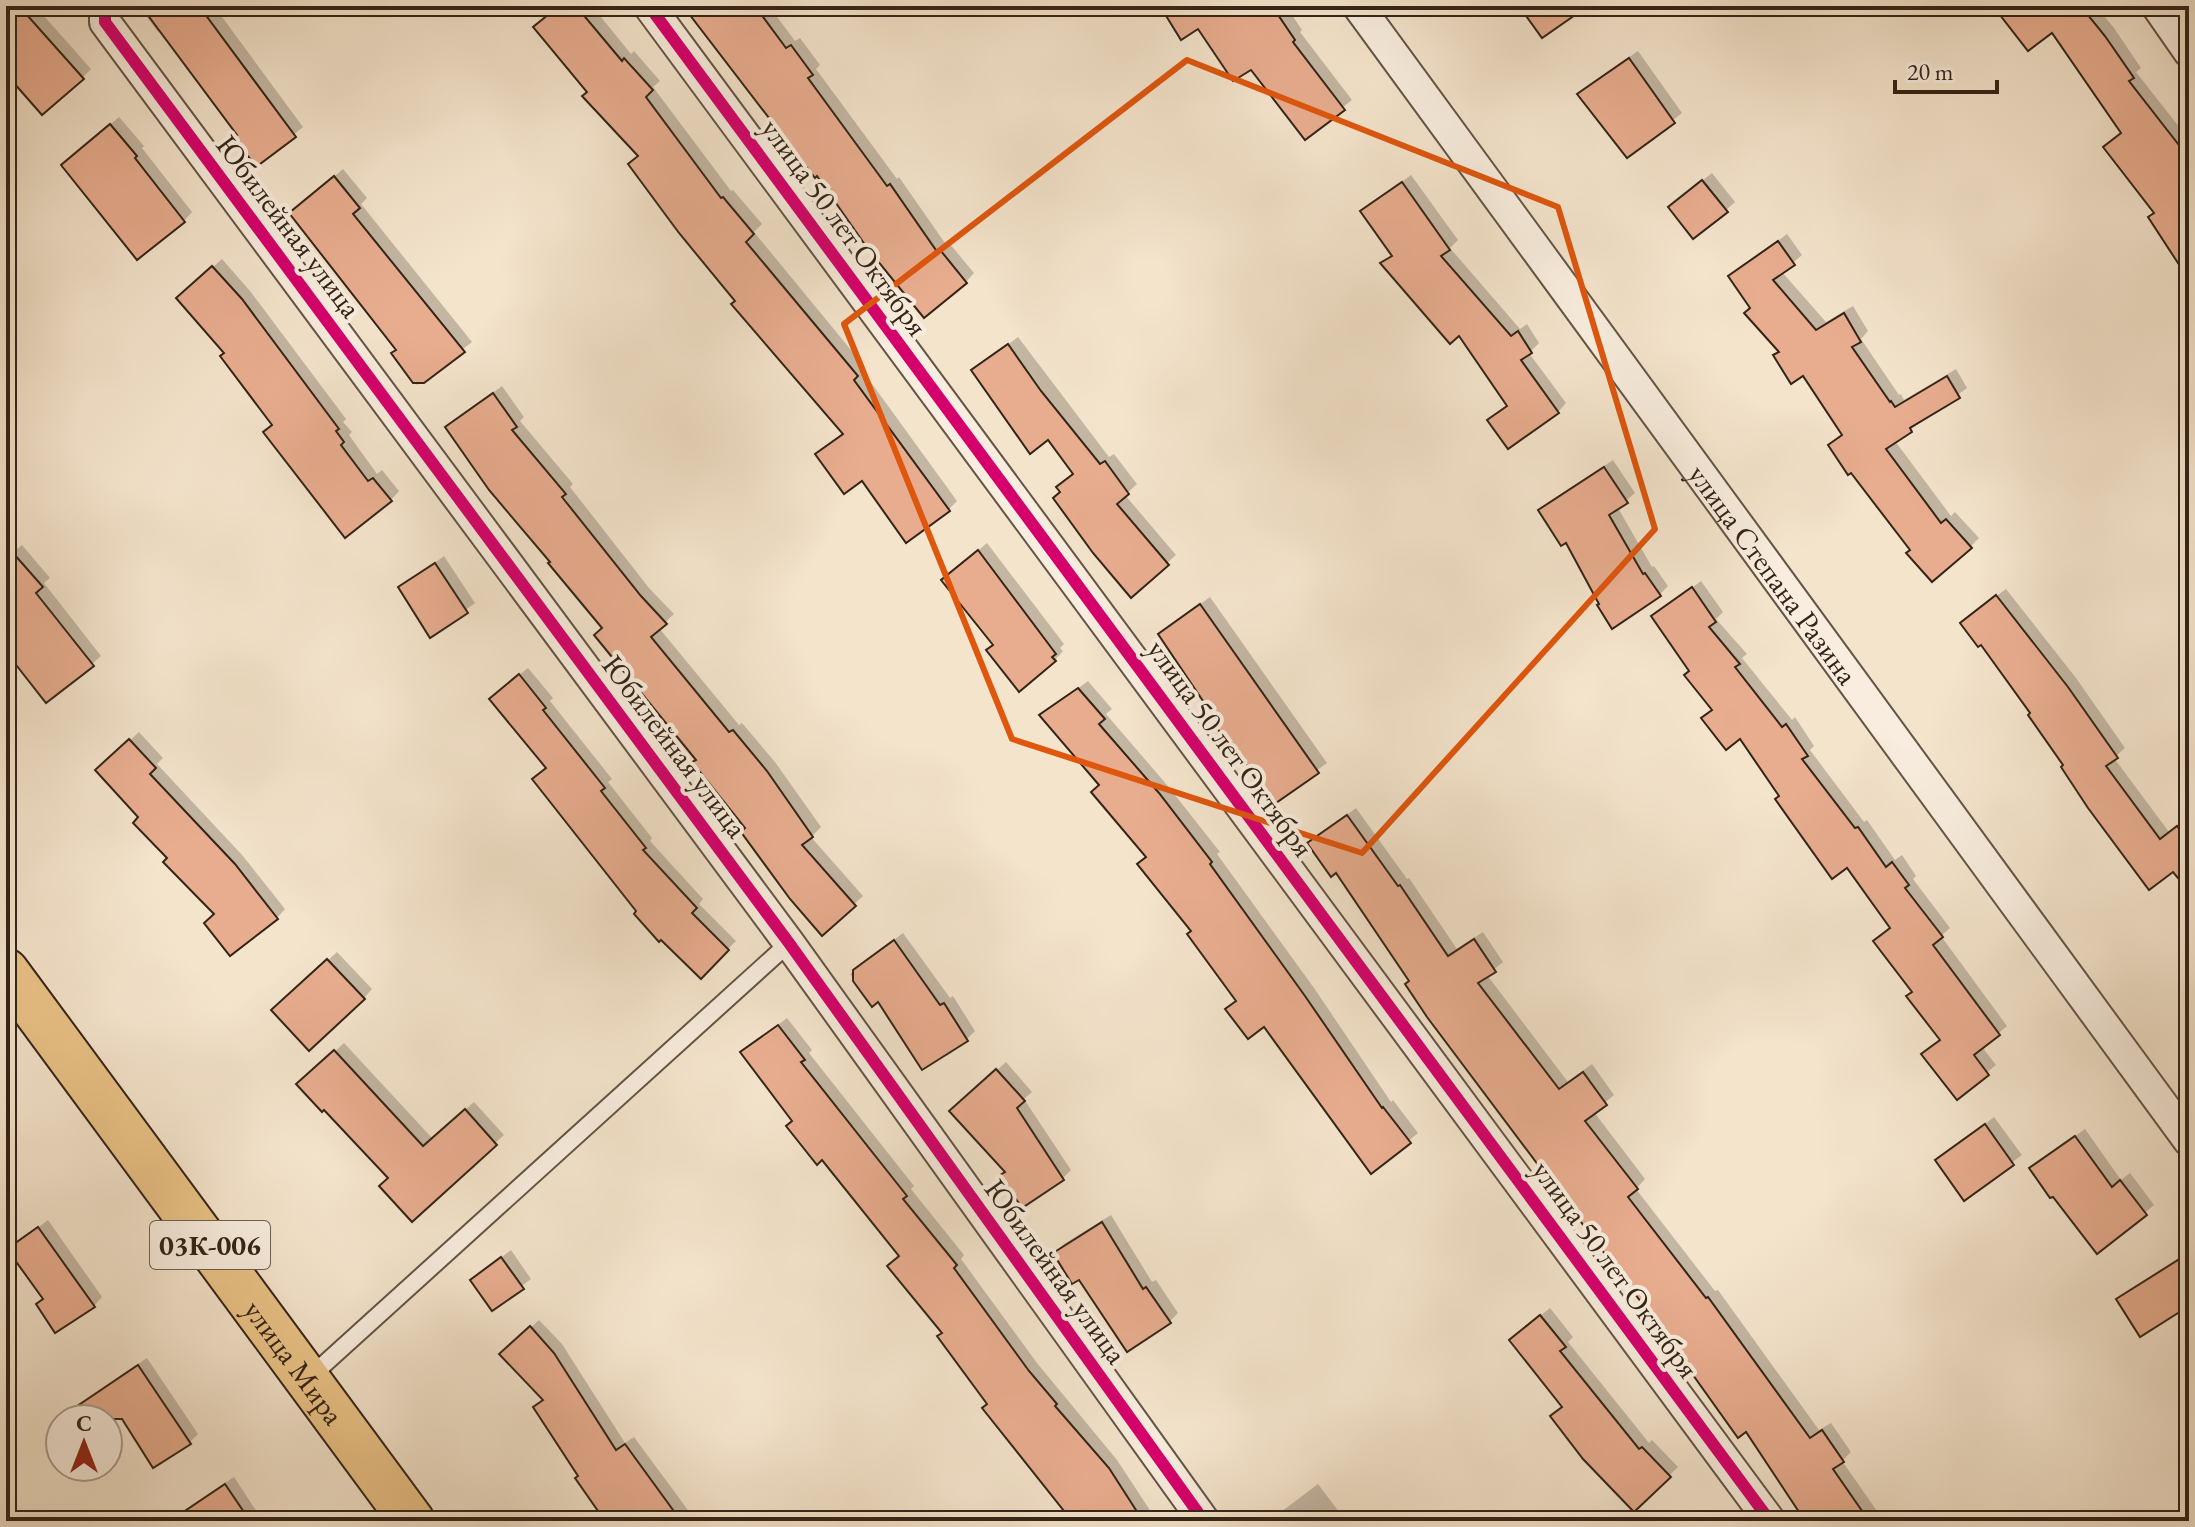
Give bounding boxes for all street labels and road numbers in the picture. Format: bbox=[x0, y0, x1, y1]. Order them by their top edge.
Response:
street label: улица 50 лет Октября bbox=[753, 110, 937, 344]
street label: Юбилейная улица bbox=[207, 126, 371, 326]
street label: улица Степана Разина bbox=[1680, 456, 1868, 692]
street label: улица 50 лет Октября bbox=[1139, 631, 1323, 865]
street label: Юбилейная улица bbox=[593, 646, 757, 846]
street label: улица 50 лет Октября bbox=[1524, 1152, 1708, 1386]
street label: Юбилейная улица bbox=[976, 1171, 1136, 1371]
road number: 03К-006 bbox=[150, 1221, 270, 1269]
street label: улица Мира bbox=[236, 1292, 354, 1432]

